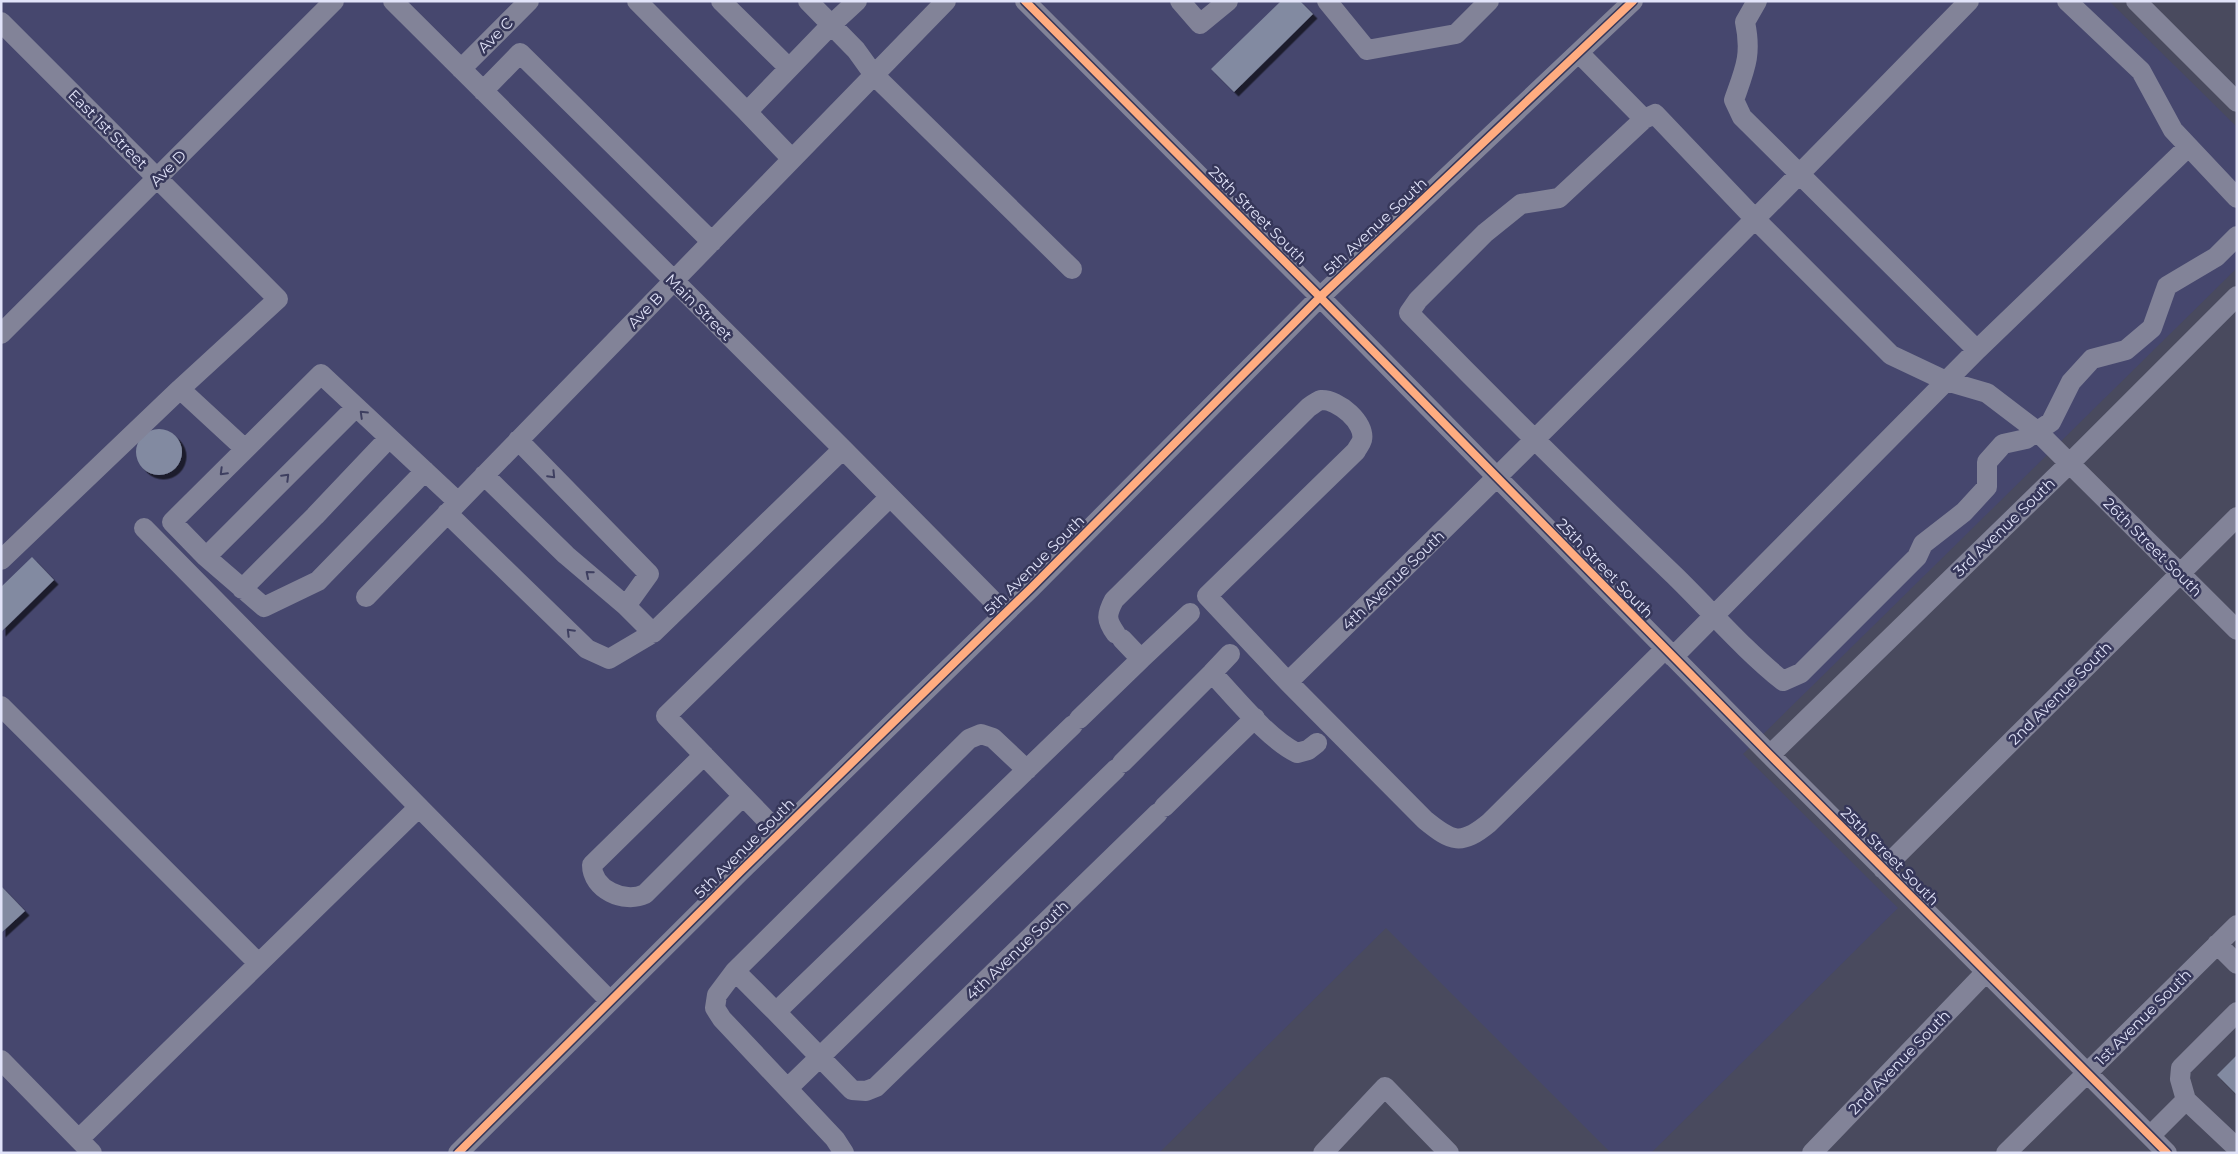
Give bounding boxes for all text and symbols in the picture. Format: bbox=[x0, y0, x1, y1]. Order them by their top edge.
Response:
street label: Ave C bbox=[473, 13, 517, 57]
street label: East 1st Street bbox=[64, 85, 152, 173]
street label: Ave D bbox=[146, 146, 190, 190]
street label: 25th Street South bbox=[1205, 162, 1311, 268]
street label: 5th Avenue South bbox=[1319, 173, 1431, 279]
street label: Main Street bbox=[662, 270, 736, 344]
street label: Ave B bbox=[623, 288, 667, 332]
one-way arrow bbox=[360, 411, 369, 420]
one-way arrow bbox=[219, 466, 228, 475]
one-way arrow bbox=[546, 469, 555, 478]
one-way arrow bbox=[280, 473, 289, 482]
street label: 3rd Avenue South bbox=[1949, 474, 2059, 580]
street label: 26th Street South bbox=[2100, 494, 2206, 600]
street label: 5th Avenue South bbox=[980, 511, 1088, 619]
street label: 25th Street South bbox=[1553, 514, 1657, 622]
street label: 4th Avenue South bbox=[1338, 526, 1448, 634]
one-way arrow bbox=[586, 571, 595, 580]
one-way arrow bbox=[566, 628, 575, 637]
street label: 2nd Avenue South bbox=[2004, 637, 2116, 749]
street label: 5th Avenue South bbox=[690, 794, 798, 902]
street label: 25th Street South bbox=[1837, 803, 1943, 909]
street label: 4th Avenue South bbox=[962, 896, 1072, 1004]
street label: 1st Avenue South bbox=[2091, 965, 2195, 1069]
street label: 2nd Avenue South bbox=[1844, 1006, 1954, 1118]

